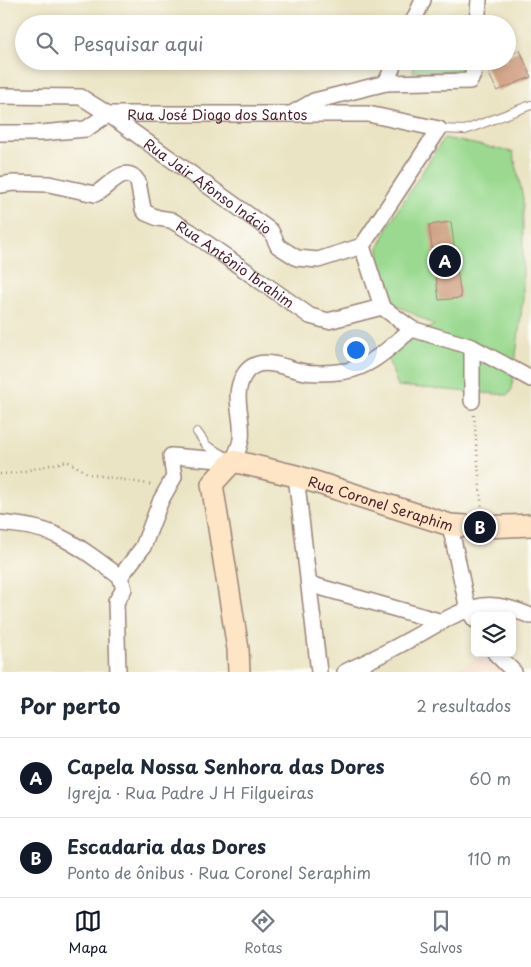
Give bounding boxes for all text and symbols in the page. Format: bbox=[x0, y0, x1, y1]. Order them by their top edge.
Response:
search box bbox=[15, 15, 516, 70]
icon: search bbox=[33, 29, 61, 57]
text: Pesquisar aqui bbox=[73, 29, 203, 57]
street label: Rua José Diogo dos Santos bbox=[127, 104, 307, 125]
street label: Rua Jair Afonso Inácio bbox=[140, 133, 276, 239]
street label: Rua Antônio Ibrahim bbox=[172, 215, 299, 313]
pin: A bbox=[429, 242, 461, 280]
your location bbox=[343, 337, 369, 363]
street label: Rua Coronel Seraphim bbox=[306, 470, 456, 536]
pin: B bbox=[464, 508, 496, 546]
map controls bbox=[471, 612, 516, 657]
button: layers bbox=[471, 612, 516, 657]
text: Por perto bbox=[20, 689, 120, 721]
text: 2 resultados bbox=[417, 693, 511, 717]
text: Capela Nossa Senhora das Dores bbox=[67, 752, 385, 780]
text: A bbox=[30, 766, 42, 790]
text: 60 m bbox=[469, 766, 511, 790]
text: Igreja · Rua Padre J H Filgueiras bbox=[67, 780, 314, 804]
text: Escadaria das Dores bbox=[67, 832, 266, 860]
text: B bbox=[31, 846, 41, 870]
text: 110 m bbox=[468, 846, 511, 870]
text: Ponto de ônibus · Rua Coronel Seraphim bbox=[67, 860, 371, 884]
tab: Mapa bbox=[69, 907, 107, 958]
tab: Rotas bbox=[244, 907, 282, 958]
tab: Salvos bbox=[419, 907, 462, 958]

